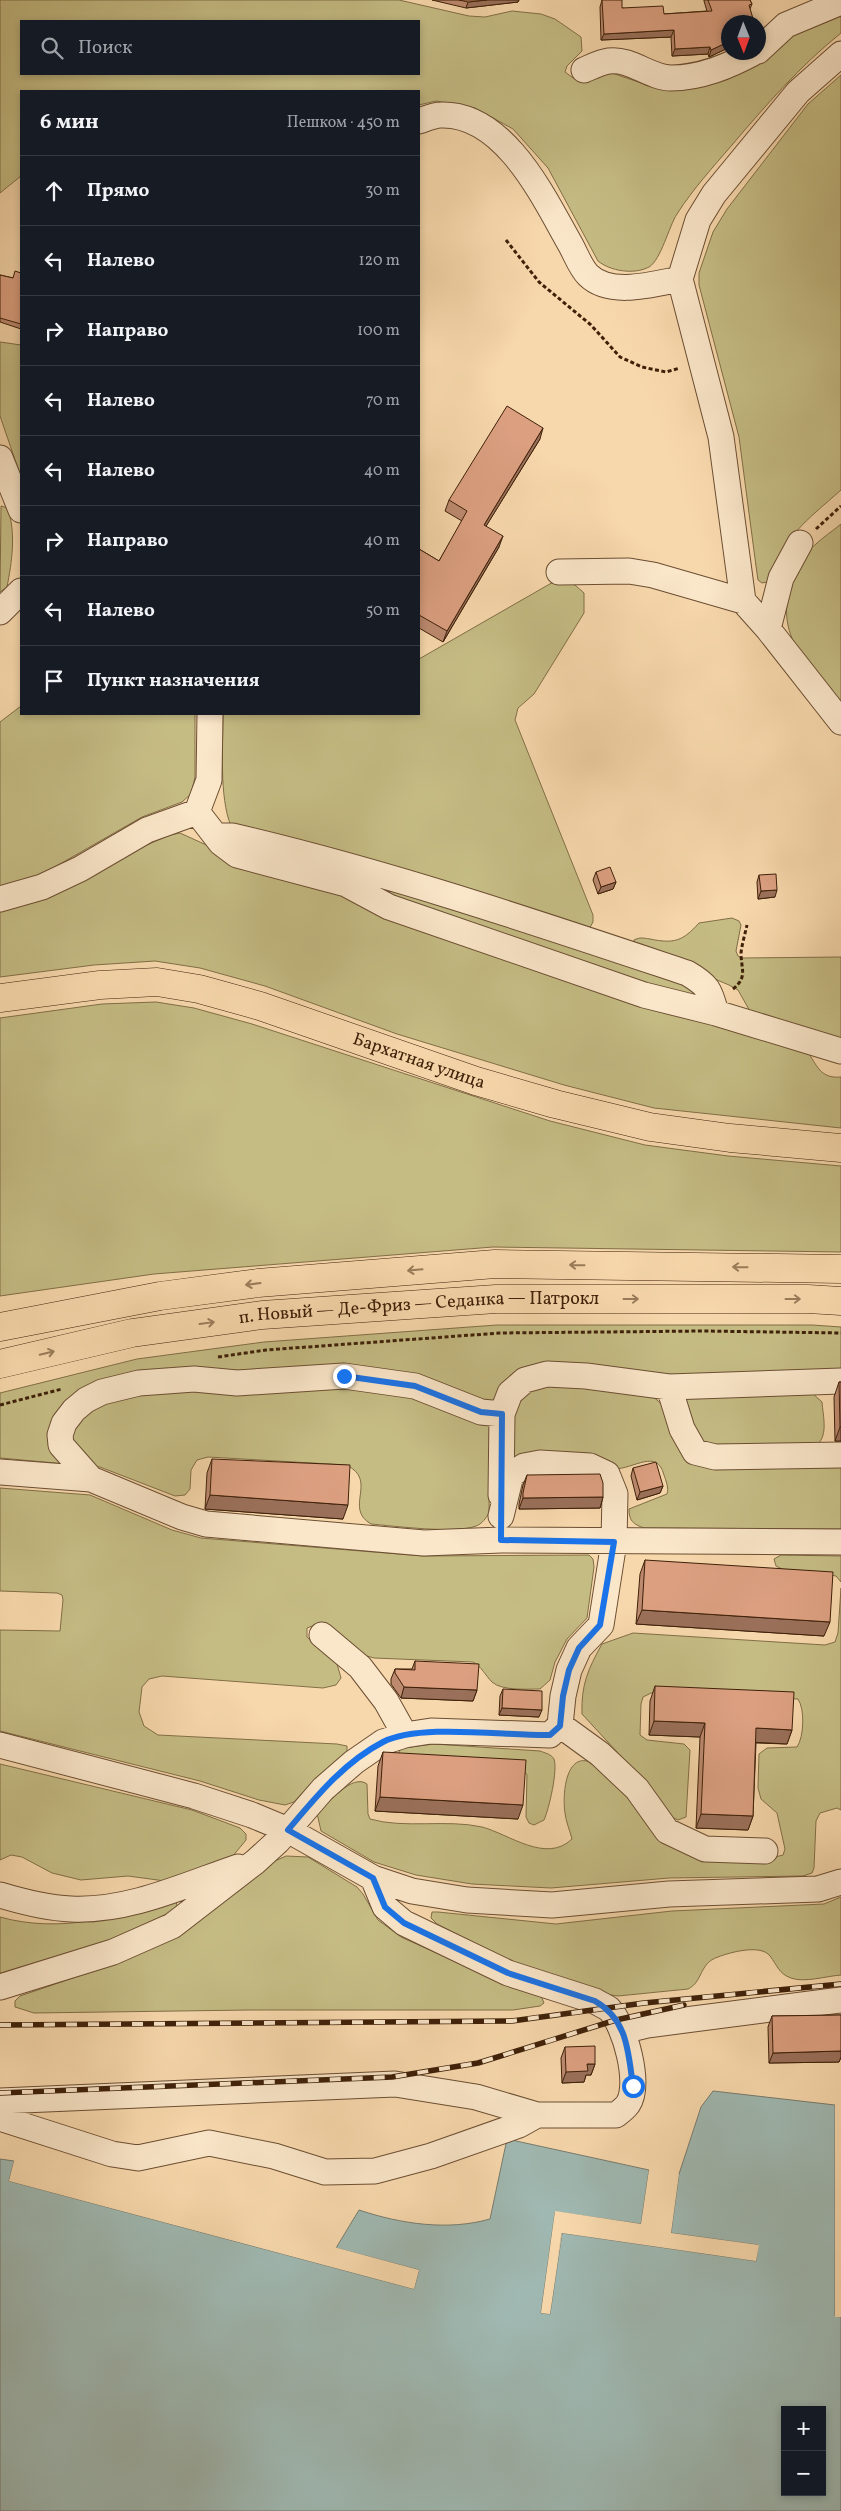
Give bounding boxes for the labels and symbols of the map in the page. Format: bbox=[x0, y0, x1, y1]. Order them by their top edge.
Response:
north arrow bbox=[721, 15, 766, 60]
street label: Бархатная улица bbox=[349, 1027, 488, 1095]
one-way arrow bbox=[570, 1260, 586, 1270]
one-way arrow bbox=[732, 1262, 748, 1271]
one-way arrow bbox=[407, 1265, 423, 1275]
one-way arrow bbox=[245, 1279, 261, 1289]
street label: п. Новый — Де-Фриз — Седанка — Патрокл bbox=[237, 1287, 599, 1331]
one-way arrow bbox=[622, 1294, 639, 1304]
one-way arrow bbox=[785, 1294, 801, 1304]
one-way arrow bbox=[199, 1317, 215, 1327]
one-way arrow bbox=[39, 1348, 55, 1357]
route end bbox=[333, 1365, 356, 1388]
route start bbox=[622, 2075, 645, 2098]

